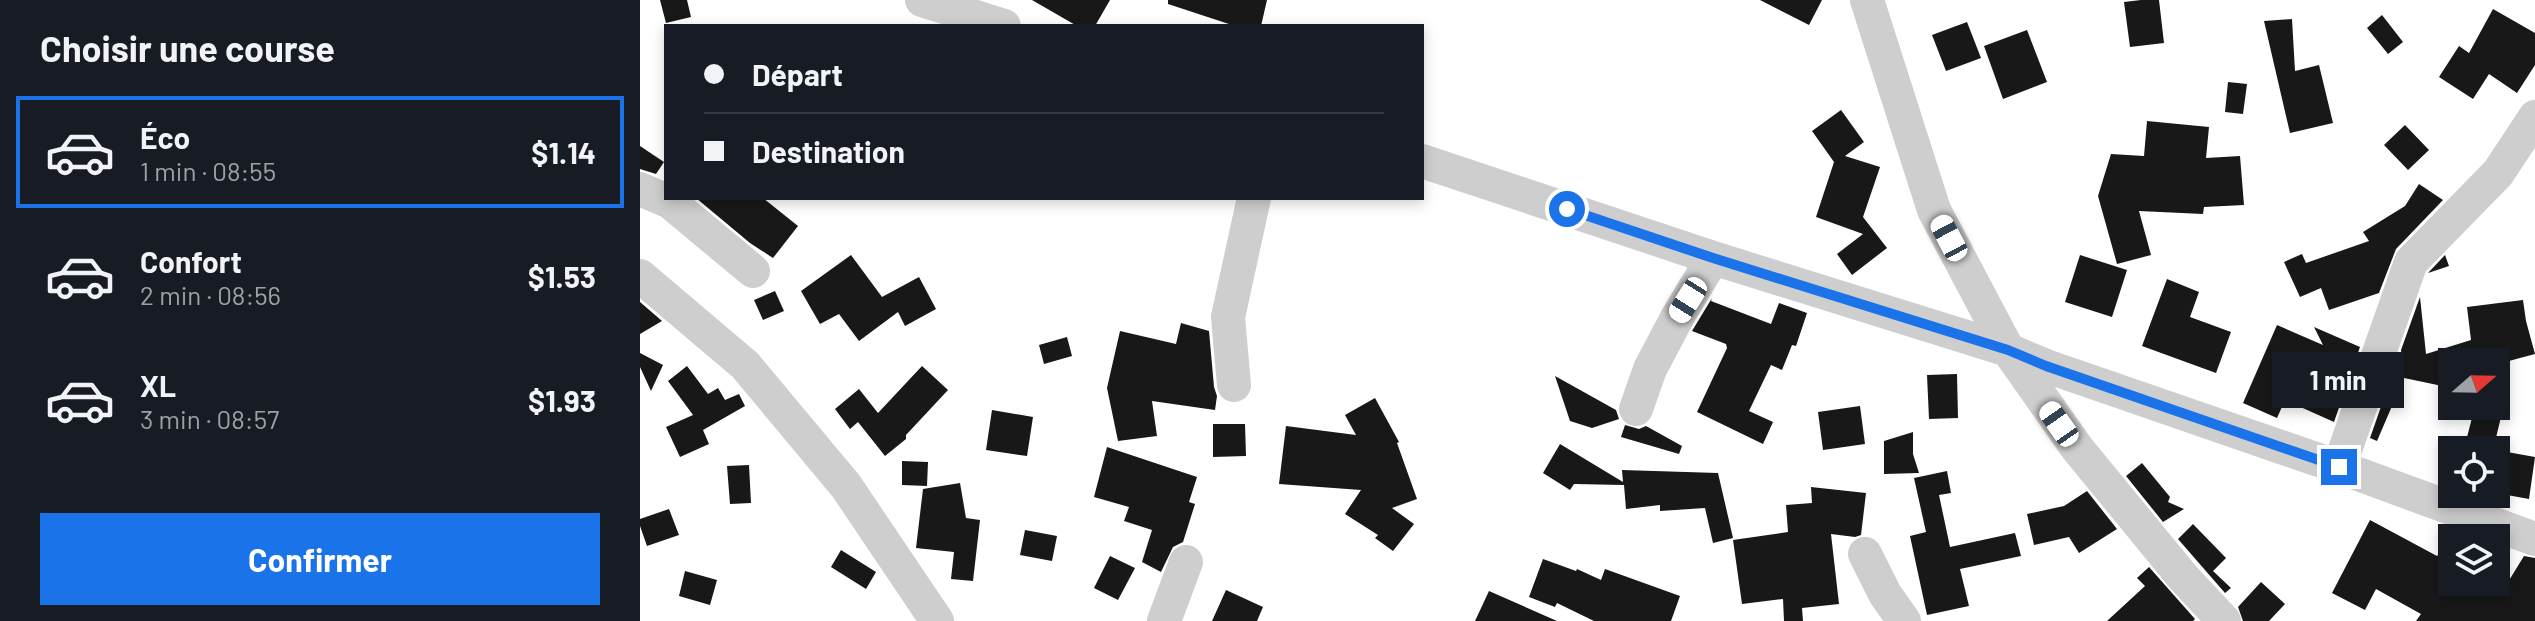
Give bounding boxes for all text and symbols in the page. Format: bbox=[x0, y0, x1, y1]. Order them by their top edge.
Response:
text: Choisir une course bbox=[40, 26, 335, 69]
text: Départ bbox=[752, 56, 843, 92]
icon: car bbox=[44, 116, 116, 188]
text: Éco bbox=[140, 119, 190, 155]
text: Destination bbox=[752, 133, 905, 169]
text: $1.14 bbox=[531, 134, 596, 170]
text: 1 min · 08:55 bbox=[140, 155, 276, 186]
route start bbox=[1549, 191, 1585, 227]
car bbox=[1927, 211, 1971, 265]
icon: car bbox=[44, 240, 116, 312]
text: Confort bbox=[140, 243, 242, 279]
text: $1.53 bbox=[528, 258, 596, 294]
car bbox=[1665, 273, 1711, 327]
text: 2 min · 08:56 bbox=[140, 279, 281, 310]
north arrow bbox=[2438, 348, 2510, 420]
map controls bbox=[2438, 348, 2510, 596]
callout: 1 min bbox=[2273, 351, 2405, 407]
icon: car bbox=[44, 364, 116, 436]
text: 1 min bbox=[2310, 364, 2366, 395]
text: XL bbox=[140, 367, 176, 403]
text: $1.93 bbox=[528, 382, 596, 418]
car bbox=[2035, 397, 2083, 451]
text: 3 min · 08:57 bbox=[140, 403, 279, 434]
button: locate bbox=[2438, 436, 2510, 508]
route end bbox=[2321, 449, 2357, 485]
button: Confirmer bbox=[40, 513, 600, 605]
button: layers bbox=[2438, 524, 2510, 596]

